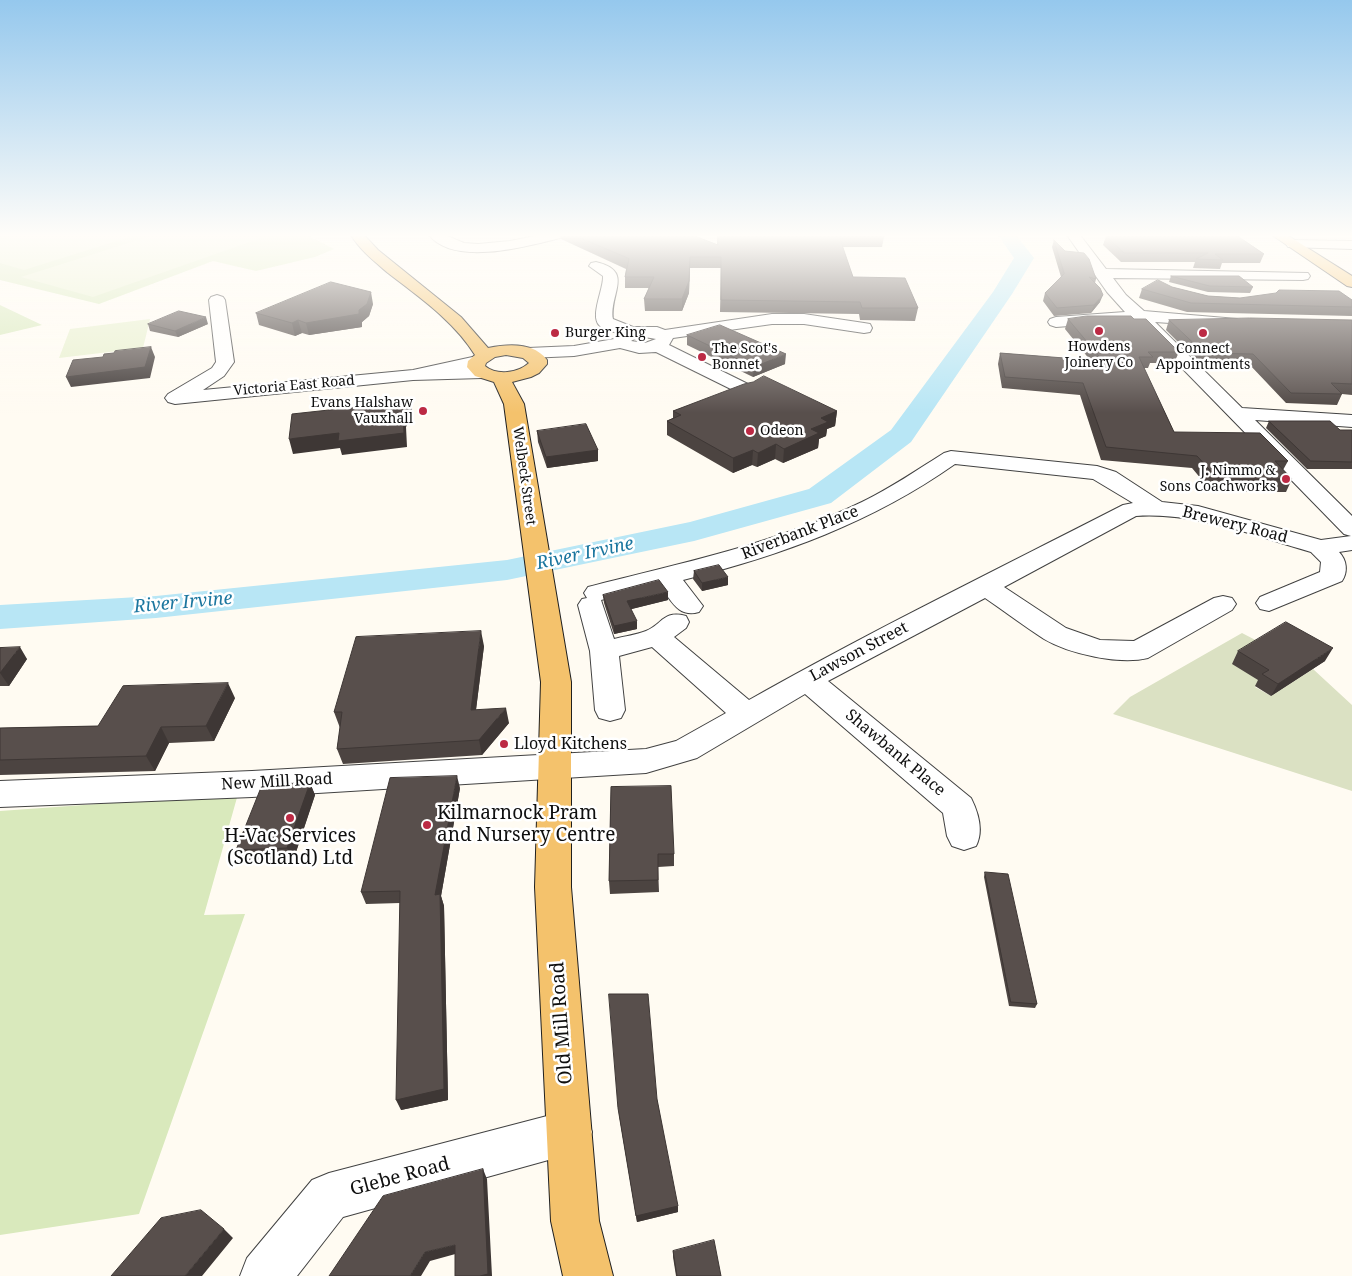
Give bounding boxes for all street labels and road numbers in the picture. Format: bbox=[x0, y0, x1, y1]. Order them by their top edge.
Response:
street label: Victoria East Road bbox=[233, 372, 355, 400]
street label: Welbeck Street bbox=[509, 426, 539, 526]
street label: Riverbank Place bbox=[739, 502, 861, 564]
street label: Brewery Road bbox=[1180, 503, 1290, 547]
street label: Lawson Street bbox=[807, 618, 911, 686]
street label: Shawbank Place bbox=[841, 706, 949, 800]
street label: New Mill Road bbox=[221, 769, 333, 795]
street label: Old Mill Road bbox=[546, 961, 578, 1085]
street label: Glebe Road bbox=[348, 1153, 452, 1201]

